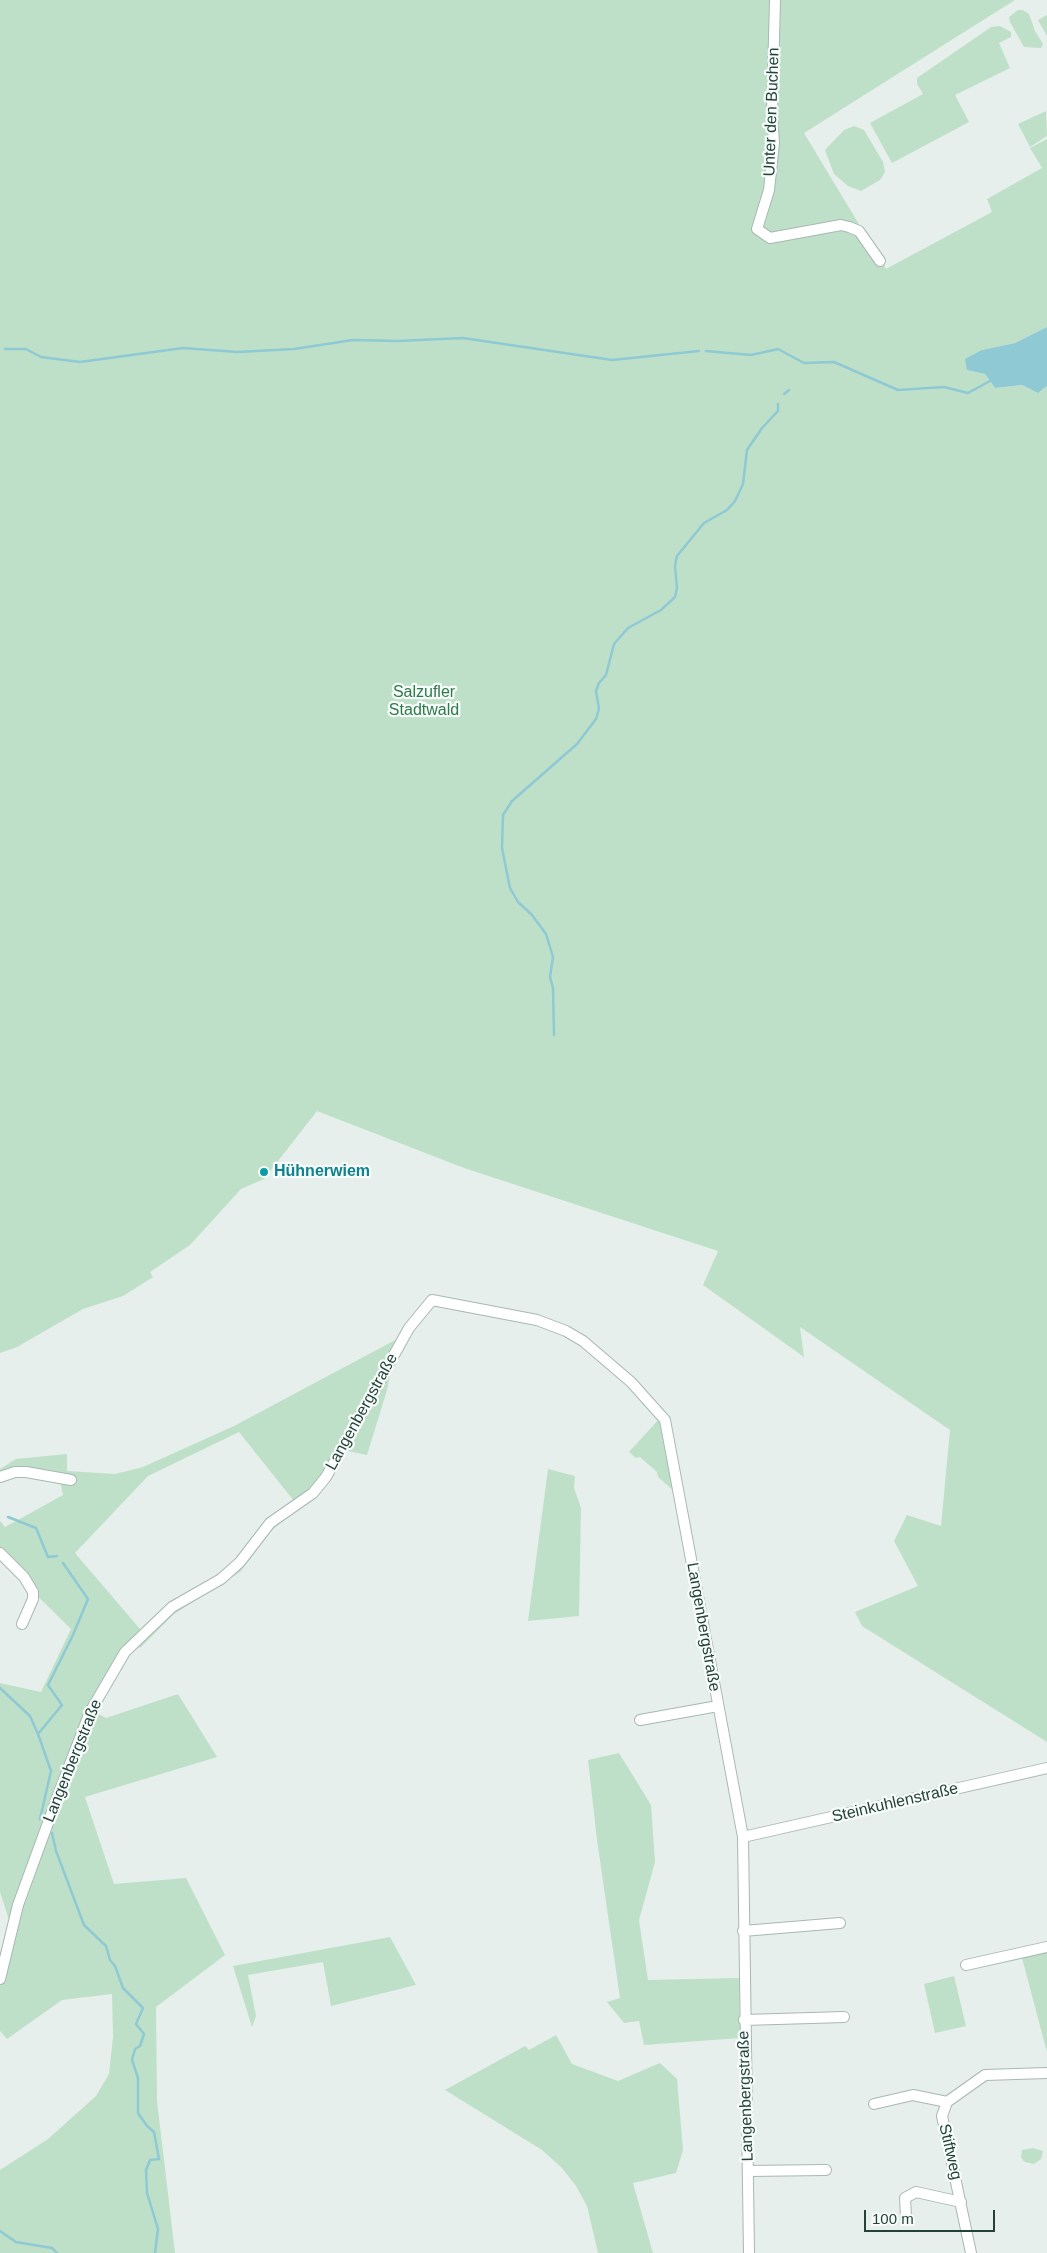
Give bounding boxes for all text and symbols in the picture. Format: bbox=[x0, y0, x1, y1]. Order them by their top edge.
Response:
street label: Unter den Buchen bbox=[760, 47, 784, 177]
park label: Salzufler Stadtwald bbox=[389, 683, 459, 721]
place label: Hühnerwiem bbox=[274, 1162, 370, 1182]
marker: Hühnerwiem bbox=[258, 1166, 270, 1178]
street label: Langenbergstraße bbox=[322, 1350, 402, 1474]
street label: Langenbergstraße bbox=[682, 1561, 724, 1693]
street label: Langenbergstraße bbox=[40, 1697, 106, 1825]
street label: Steinkuhlenstraße bbox=[830, 1779, 960, 1827]
street label: Langenbergstraße bbox=[734, 2030, 758, 2162]
street label: Stiftweg bbox=[934, 2122, 966, 2182]
scale bar bbox=[867, 2200, 998, 2232]
text: 100 m bbox=[872, 2210, 914, 2227]

